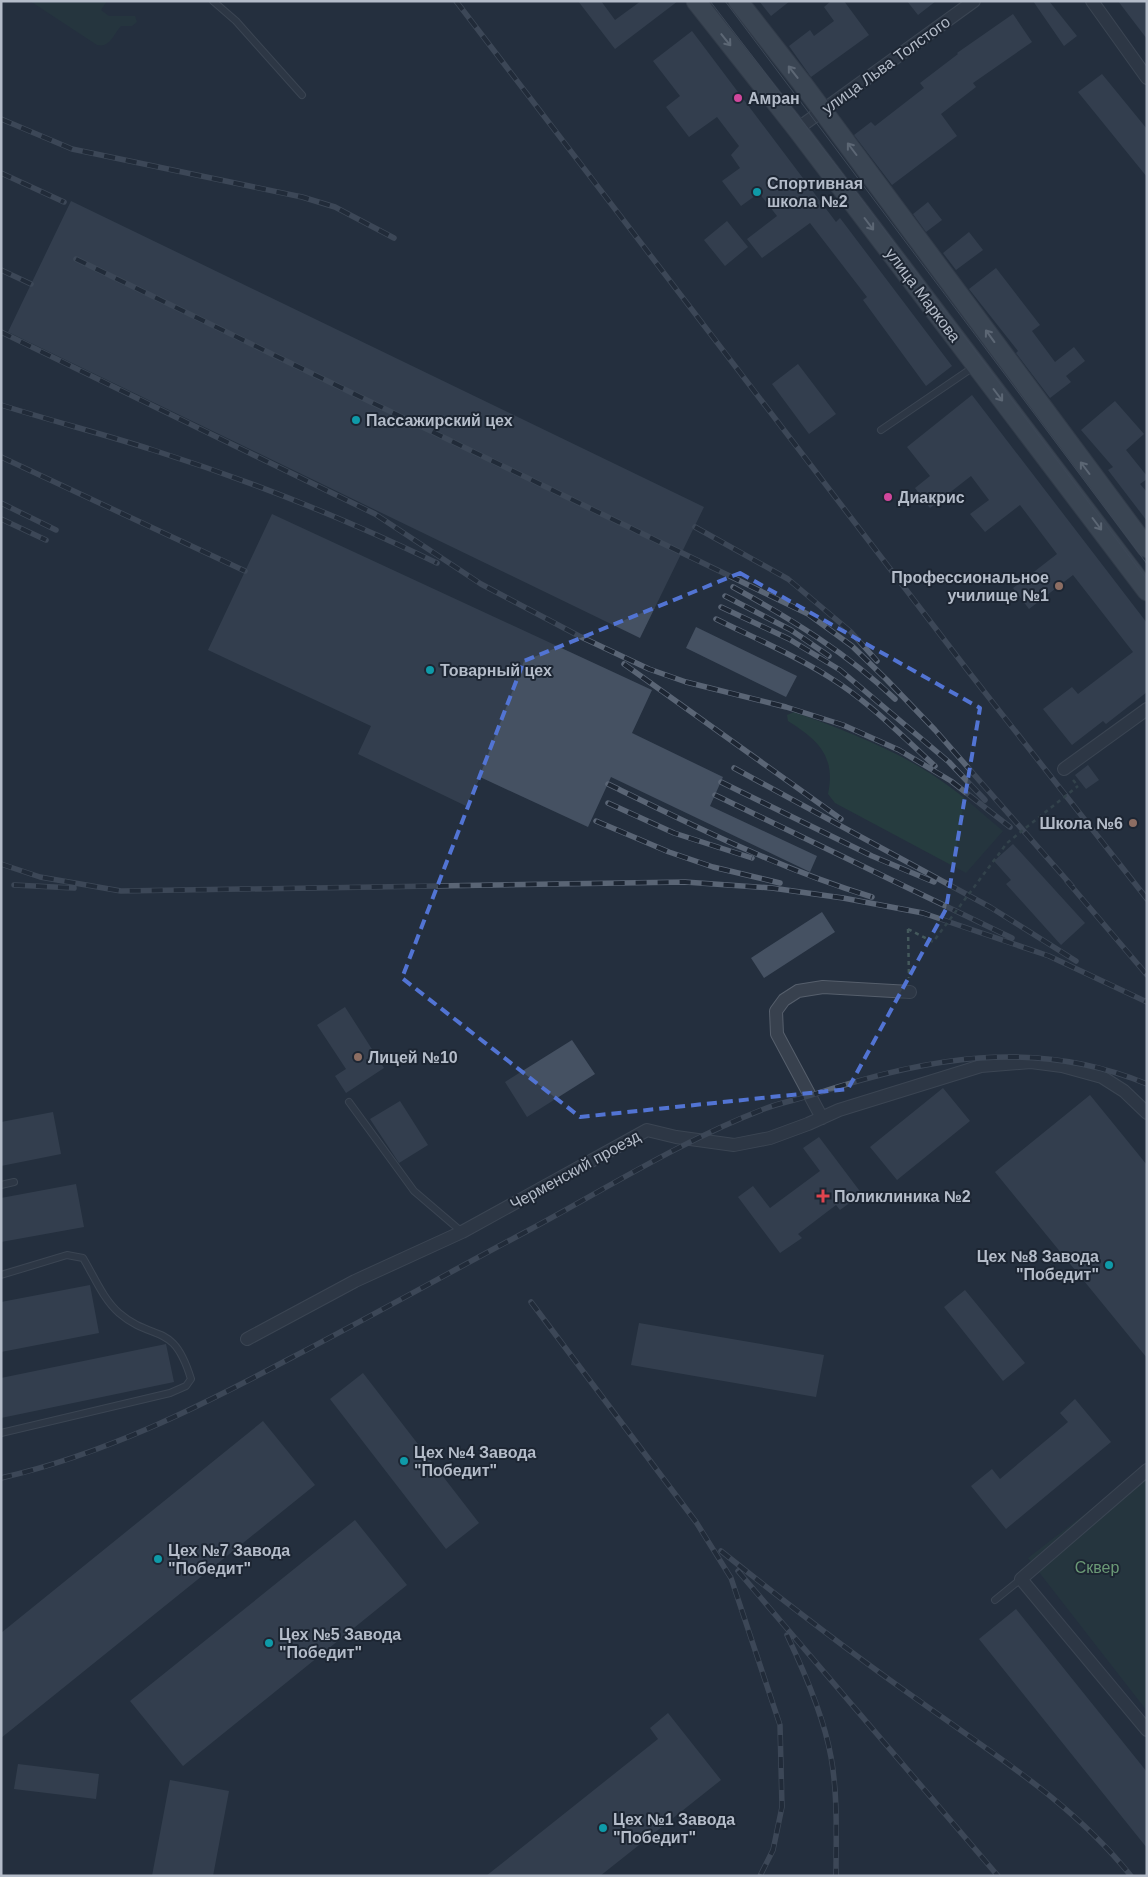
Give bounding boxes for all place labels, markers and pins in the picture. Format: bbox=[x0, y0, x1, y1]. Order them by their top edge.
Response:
place label: Амран bbox=[748, 90, 800, 107]
marker: Амран bbox=[732, 92, 744, 104]
place label: Спортивная школа №2 bbox=[767, 175, 863, 210]
marker: Спортивная школа №2 bbox=[751, 186, 763, 198]
place label: Пассажирский цех bbox=[366, 412, 513, 429]
marker: Пассажирский цех bbox=[350, 414, 362, 426]
place label: Диакрис bbox=[898, 489, 965, 506]
marker: Диакрис bbox=[882, 491, 894, 503]
place label: Профессиональное училище №1 bbox=[891, 569, 1049, 604]
marker: Профессиональное училище №1 bbox=[1053, 580, 1065, 592]
place label: Товарный цех bbox=[440, 662, 552, 679]
marker: Товарный цех bbox=[424, 664, 436, 676]
place label: Школа №6 bbox=[1040, 815, 1123, 832]
marker: Школа №6 bbox=[1127, 817, 1139, 829]
place label: Лицей №10 bbox=[368, 1049, 458, 1066]
marker: Лицей №10 bbox=[352, 1051, 364, 1063]
place label: Поликлиника №2 bbox=[834, 1188, 971, 1205]
marker: Поликлиника №2 bbox=[816, 1189, 830, 1203]
place label: Цех №8 Завода "Победит" bbox=[977, 1248, 1099, 1283]
marker: Цех №8 Завода "Победит" bbox=[1103, 1259, 1115, 1271]
place label: Цех №4 Завода "Победит" bbox=[414, 1444, 536, 1479]
marker: Цех №4 Завода "Победит" bbox=[398, 1455, 410, 1467]
place label: Цех №7 Завода "Победит" bbox=[168, 1542, 290, 1577]
marker: Цех №7 Завода "Победит" bbox=[152, 1553, 164, 1565]
place label: Цех №5 Завода "Победит" bbox=[279, 1626, 401, 1661]
marker: Цех №5 Завода "Победит" bbox=[263, 1637, 275, 1649]
place label: Цех №1 Завода "Победит" bbox=[613, 1811, 735, 1846]
marker: Цех №1 Завода "Победит" bbox=[597, 1822, 609, 1834]

